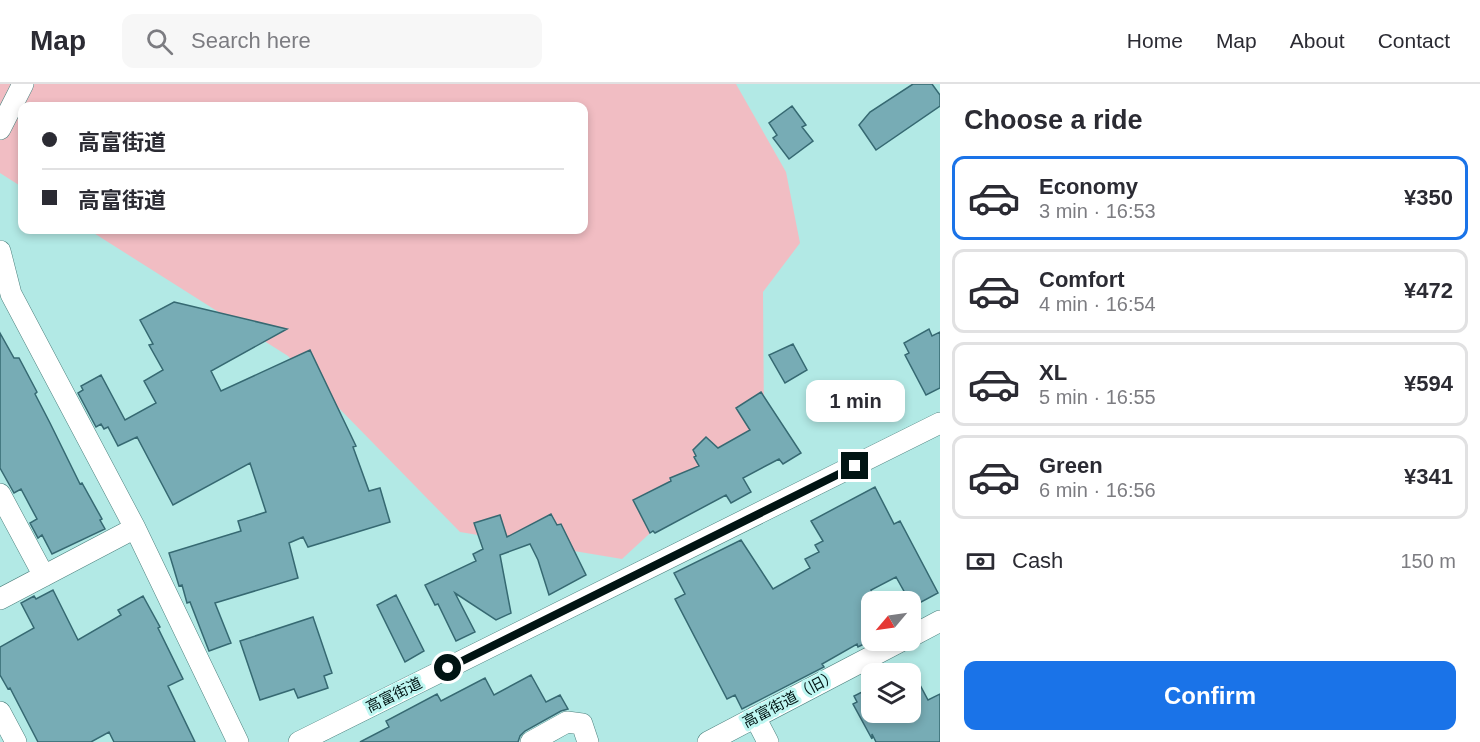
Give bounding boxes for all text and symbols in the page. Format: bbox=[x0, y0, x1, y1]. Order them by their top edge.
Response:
search box bbox=[122, 14, 542, 68]
text: Map bbox=[30, 25, 86, 56]
icon: search bbox=[143, 25, 176, 58]
text: Search here bbox=[191, 28, 311, 53]
text: Home bbox=[1127, 29, 1183, 52]
text: Map bbox=[1216, 29, 1257, 52]
text: About bbox=[1290, 29, 1345, 52]
text: Contact bbox=[1378, 29, 1450, 52]
text: Choose a ride bbox=[964, 105, 1143, 135]
text: 高富街道 bbox=[78, 130, 166, 155]
icon: car bbox=[967, 171, 1021, 225]
text: Economy bbox=[1039, 174, 1138, 199]
text: ¥350 bbox=[1404, 185, 1453, 210]
text: 高富街道 bbox=[78, 188, 166, 213]
text: 3 min · 16:53 bbox=[1039, 200, 1156, 222]
icon: car bbox=[967, 264, 1021, 318]
text: Comfort bbox=[1039, 267, 1125, 292]
text: ¥472 bbox=[1404, 278, 1453, 303]
text: 4 min · 16:54 bbox=[1039, 293, 1156, 315]
icon: car bbox=[967, 357, 1021, 411]
text: XL bbox=[1039, 360, 1067, 385]
text: ¥594 bbox=[1404, 371, 1453, 396]
callout: 1 min bbox=[806, 379, 904, 421]
text: 5 min · 16:55 bbox=[1039, 386, 1156, 408]
text: 1 min bbox=[829, 390, 882, 412]
icon: car bbox=[967, 450, 1021, 504]
route end bbox=[841, 452, 868, 479]
text: Green bbox=[1039, 453, 1103, 478]
text: ¥341 bbox=[1404, 464, 1453, 489]
text: 6 min · 16:56 bbox=[1039, 479, 1156, 501]
icon: cash bbox=[964, 545, 997, 578]
text: Cash bbox=[1012, 548, 1063, 573]
text: 150 m bbox=[1400, 550, 1456, 572]
north arrow bbox=[861, 591, 921, 651]
map controls bbox=[861, 591, 921, 723]
route start bbox=[434, 654, 461, 681]
button: Confirm bbox=[964, 661, 1456, 730]
button: layers bbox=[861, 663, 921, 723]
street label: 高富街道（旧） bbox=[739, 666, 840, 731]
street label: 高富街道 bbox=[363, 674, 424, 715]

